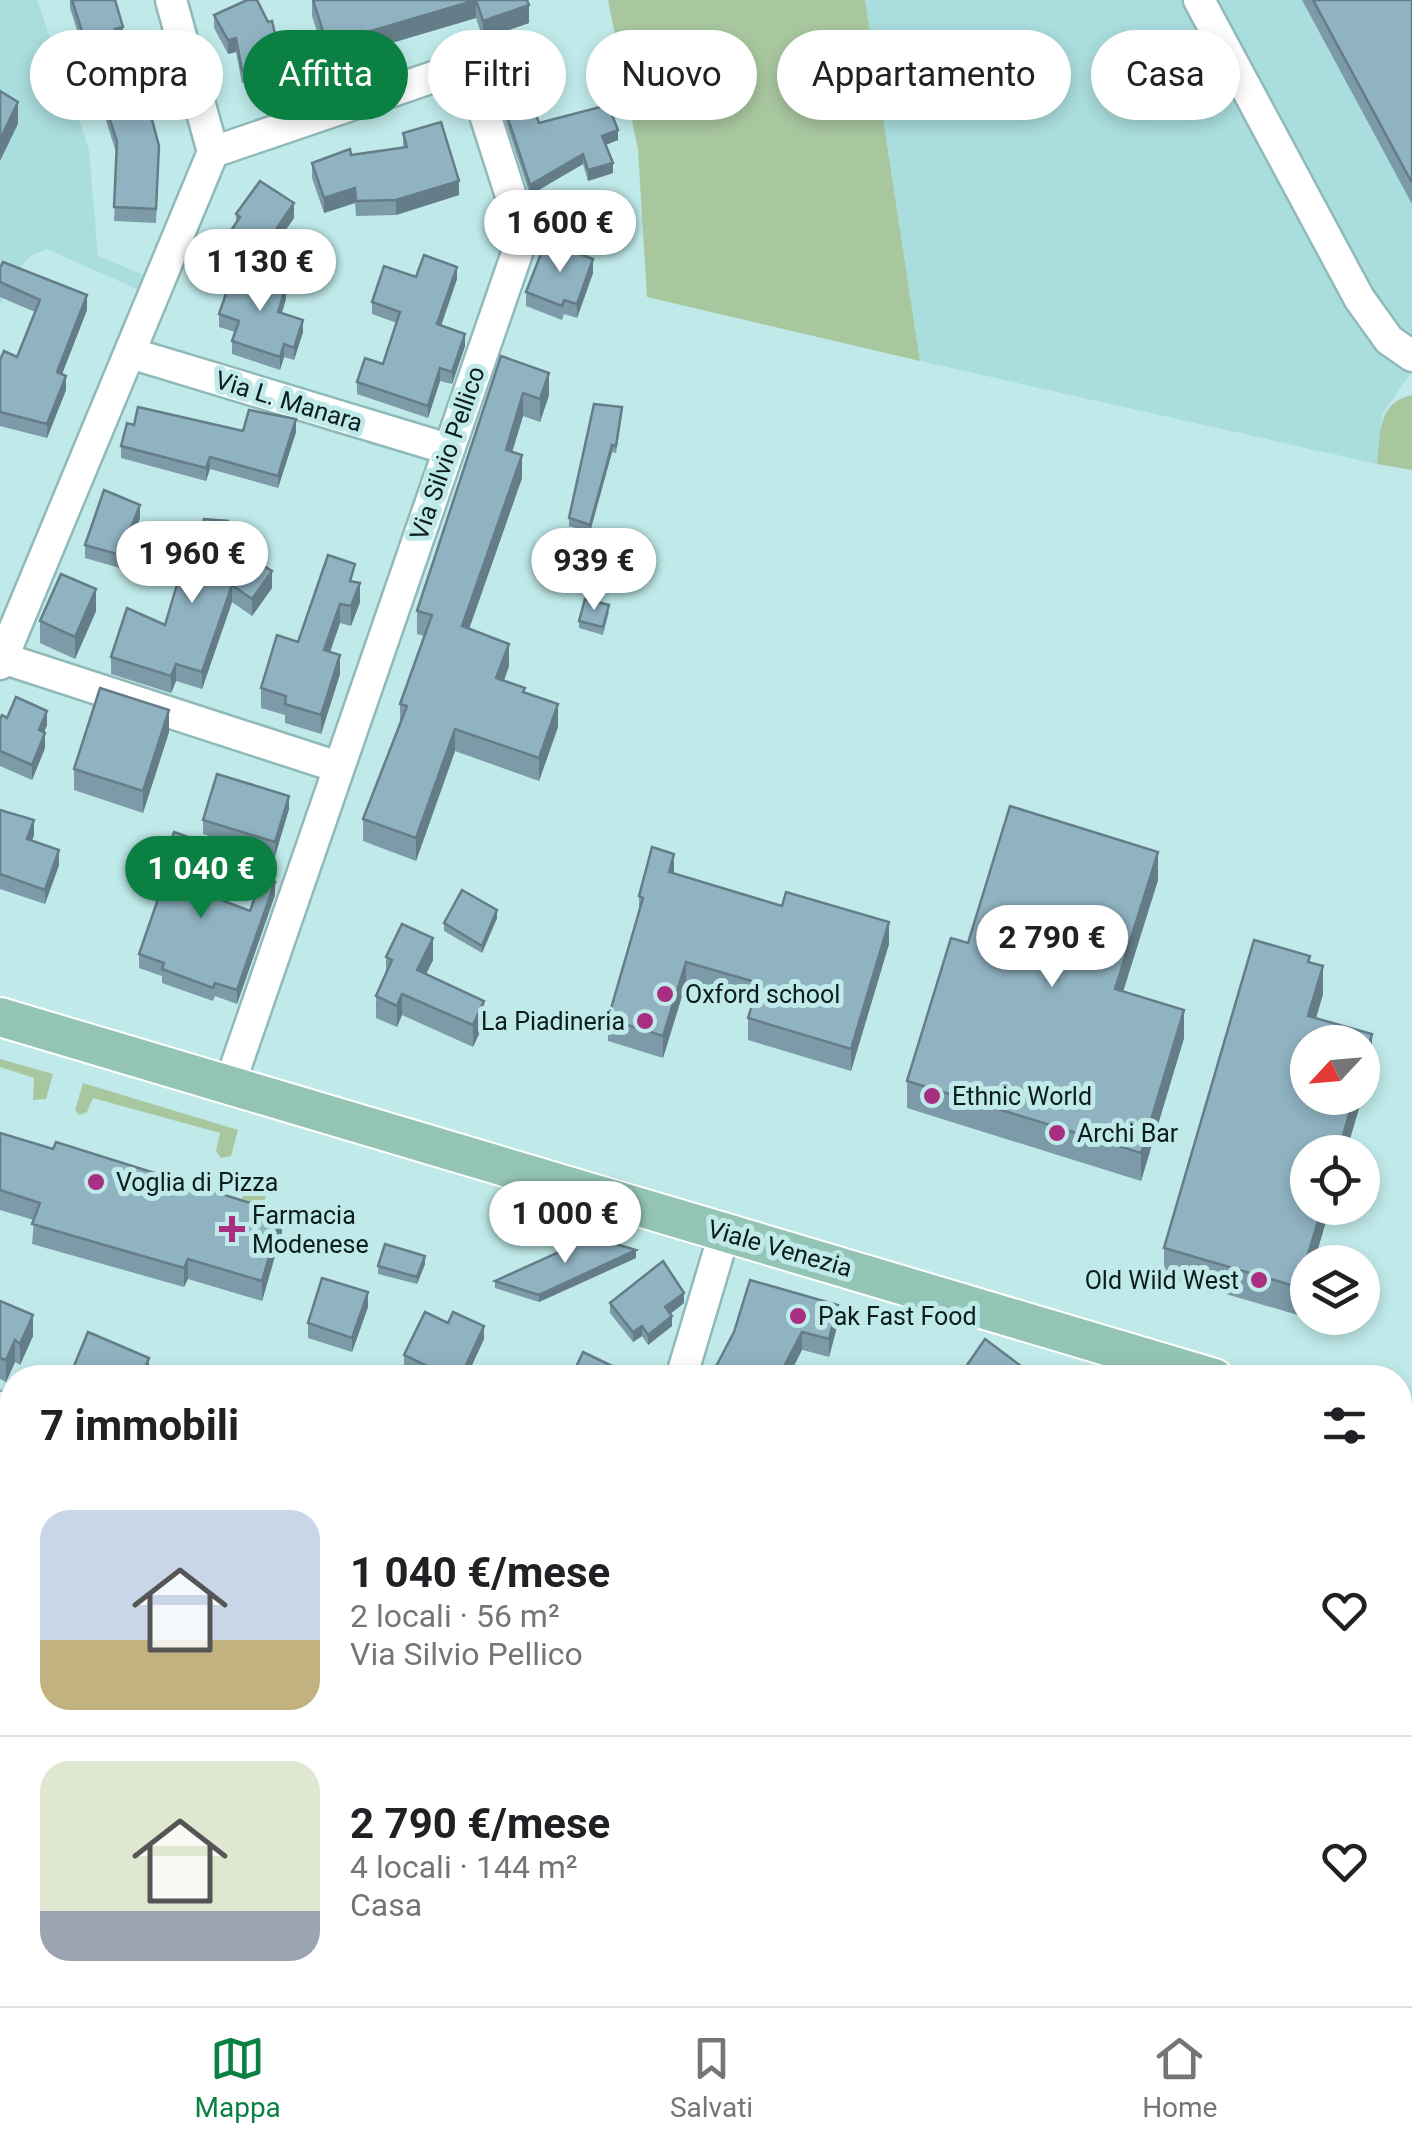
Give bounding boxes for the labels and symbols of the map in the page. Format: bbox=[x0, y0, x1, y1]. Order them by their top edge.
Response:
pin: 1 600 € bbox=[468, 190, 652, 275]
pin: 1 130 € bbox=[168, 229, 352, 314]
street label: Via Silvio Pellico bbox=[404, 362, 491, 544]
street label: Via L. Manara bbox=[212, 365, 366, 438]
pin: 1 960 € bbox=[100, 521, 284, 606]
pin: 939 € bbox=[524, 528, 664, 613]
pin: 1 040 € bbox=[109, 836, 293, 921]
pin: 2 790 € bbox=[960, 905, 1144, 990]
place label: Oxford school bbox=[685, 980, 840, 1009]
marker: Oxford school bbox=[654, 983, 676, 1005]
place label: La Piadineria bbox=[481, 1007, 625, 1036]
marker: La Piadineria bbox=[634, 1010, 656, 1032]
north arrow bbox=[1290, 1025, 1380, 1115]
place label: Ethnic World bbox=[952, 1082, 1092, 1111]
marker: Ethnic World bbox=[921, 1085, 943, 1107]
place label: Archi Bar bbox=[1077, 1119, 1179, 1148]
marker: Archi Bar bbox=[1046, 1122, 1068, 1144]
place label: Voglia di Pizza bbox=[116, 1168, 278, 1197]
marker: Voglia di Pizza bbox=[85, 1171, 107, 1193]
pin: 1 000 € bbox=[473, 1181, 657, 1266]
place label: Farmacia Modenese bbox=[252, 1201, 369, 1259]
street label: Viale Venezia bbox=[704, 1214, 855, 1283]
marker: Farmacia Modenese bbox=[221, 1218, 243, 1240]
place label: Old Wild West bbox=[1085, 1266, 1239, 1295]
marker: Old Wild West bbox=[1248, 1269, 1270, 1291]
place label: Pak Fast Food bbox=[818, 1302, 977, 1331]
marker: Pak Fast Food bbox=[787, 1305, 809, 1327]

